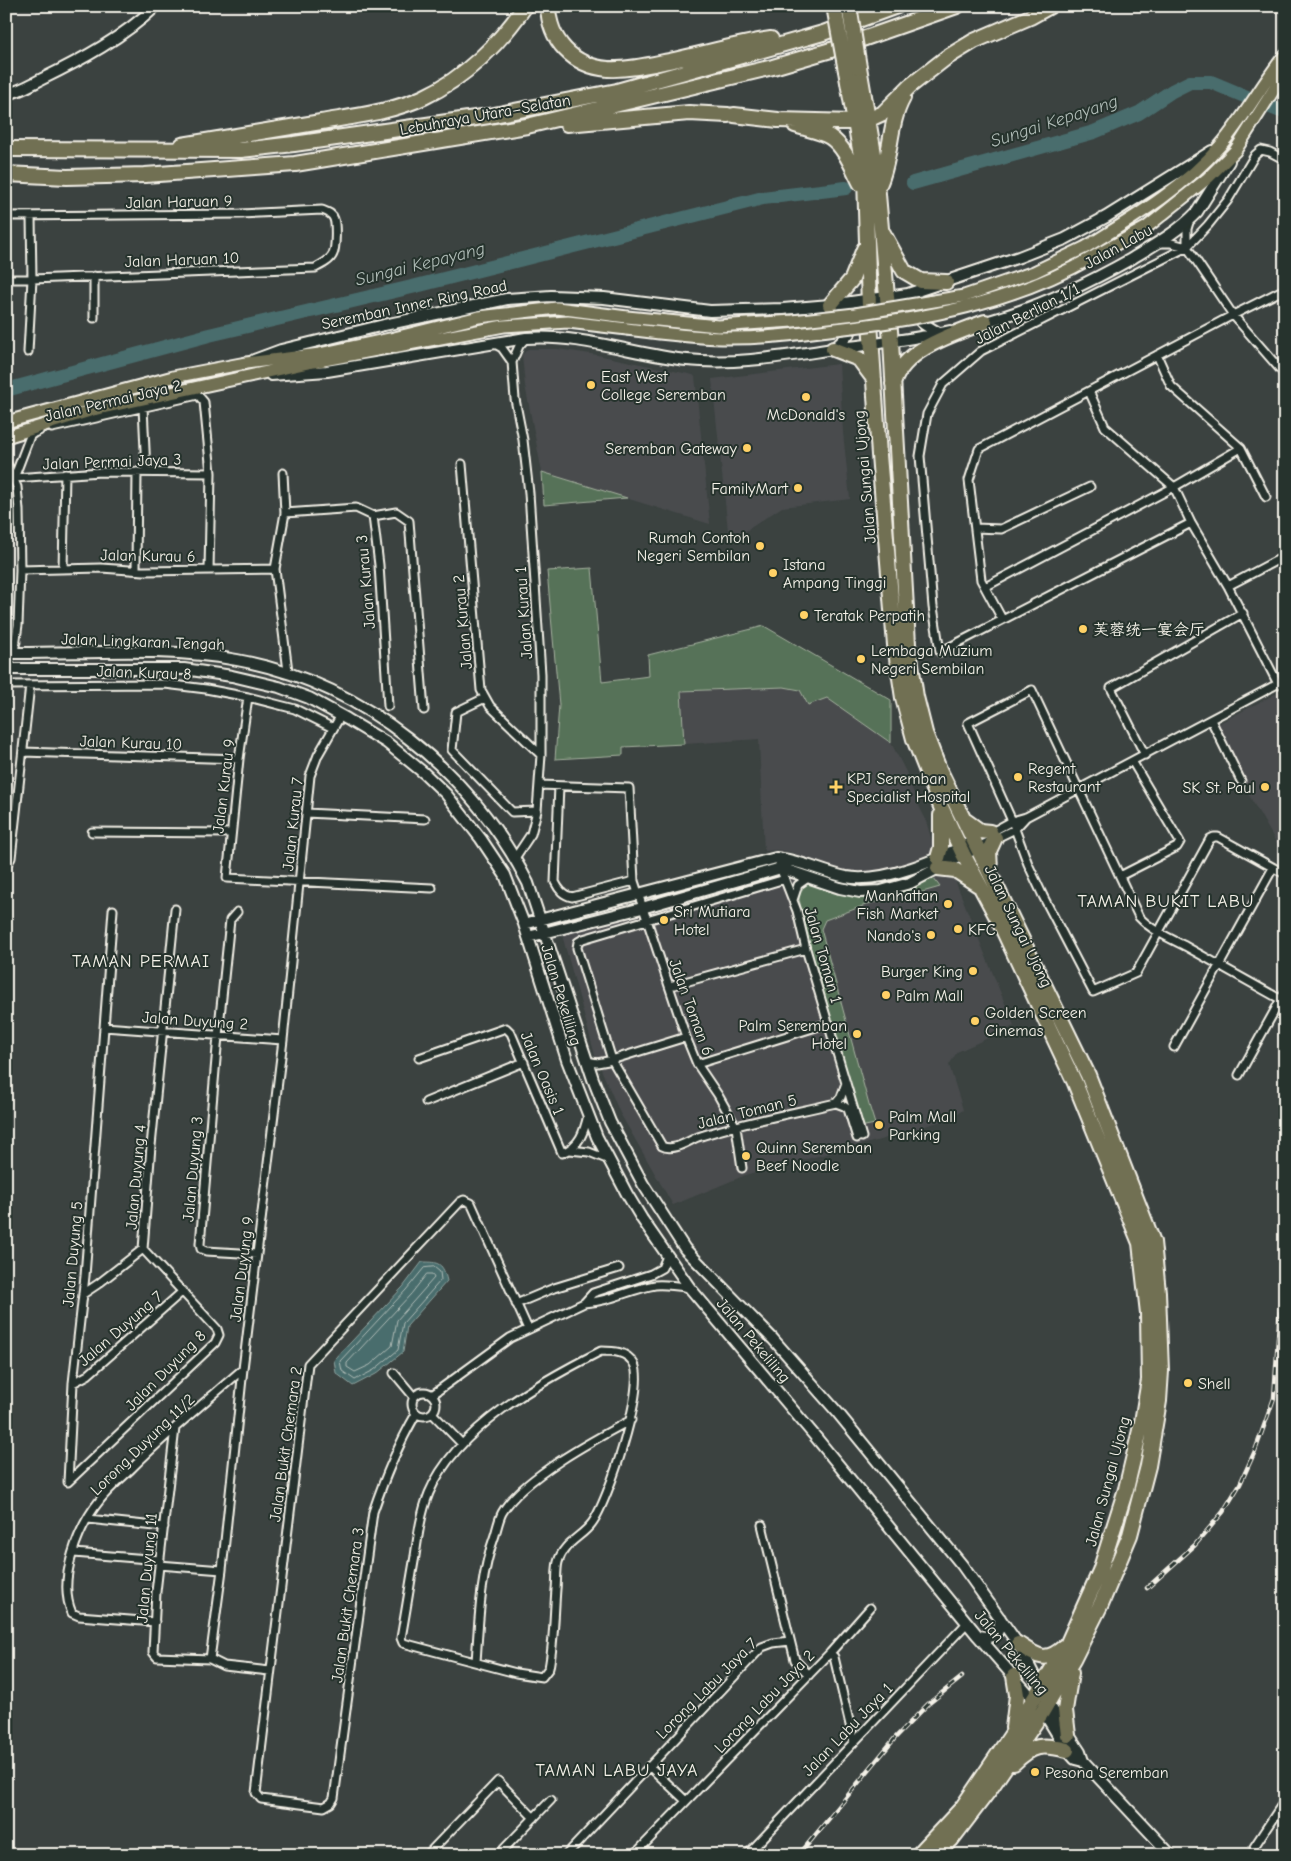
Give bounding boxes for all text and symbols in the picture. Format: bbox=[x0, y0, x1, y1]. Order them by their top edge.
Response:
street label: Lebuhraya Utara–Selatan bbox=[398, 91, 572, 139]
water label: Sungai Kepayang bbox=[988, 91, 1120, 152]
street label: Jalan Haruan 9 bbox=[125, 192, 233, 212]
street label: Jalan Labu bbox=[1082, 221, 1155, 273]
water label: Sungai Kepayang bbox=[353, 238, 487, 291]
street label: Jalan Haruan 10 bbox=[125, 249, 240, 271]
street label: Seremban Inner Ring Road bbox=[320, 277, 509, 333]
street label: Jalan Berlian 1/1 bbox=[972, 280, 1083, 348]
place label: East West College Seremban bbox=[601, 368, 726, 404]
street label: Jalan Permai Jaya 2 bbox=[43, 377, 183, 425]
marker: East West College Seremban bbox=[585, 379, 597, 391]
marker: McDonald's bbox=[800, 391, 812, 403]
place label: McDonald's bbox=[767, 406, 846, 424]
street label: Jalan Sungai Ujong bbox=[850, 410, 880, 544]
place label: Seremban Gateway bbox=[605, 440, 738, 458]
marker: Seremban Gateway bbox=[741, 442, 753, 454]
street label: Jalan Permai Jaya 3 bbox=[42, 451, 182, 473]
place label: FamilyMart bbox=[711, 480, 788, 498]
marker: FamilyMart bbox=[792, 482, 804, 494]
place label: Rumah Contoh Negeri Sembilan bbox=[637, 529, 750, 565]
street label: Jalan Kurau 3 bbox=[353, 534, 379, 630]
marker: Rumah Contoh Negeri Sembilan bbox=[754, 540, 766, 552]
street label: Jalan Kurau 6 bbox=[100, 546, 196, 566]
place label: Istana Ampang Tinggi bbox=[783, 556, 886, 592]
street label: Jalan Kurau 1 bbox=[512, 566, 536, 660]
marker: Istana Ampang Tinggi bbox=[767, 567, 779, 579]
street label: Jalan Kurau 2 bbox=[450, 574, 476, 670]
place label: Teratak Perpatih bbox=[814, 607, 925, 625]
marker: Teratak Perpatih bbox=[798, 609, 810, 621]
place label: 芙蓉统一宴会厅 bbox=[1093, 621, 1205, 639]
marker: 芙蓉统一宴会厅 bbox=[1077, 623, 1089, 635]
street label: Jalan Lingkaran Tengah bbox=[61, 630, 225, 654]
place label: Lembaga Muzium Negeri Sembilan bbox=[871, 642, 992, 678]
marker: Lembaga Muzium Negeri Sembilan bbox=[855, 653, 867, 665]
street label: Jalan Kurau 8 bbox=[96, 662, 192, 684]
street label: Jalan Kurau 10 bbox=[79, 732, 183, 754]
street label: Jalan Kurau 9 bbox=[209, 738, 239, 834]
place label: Regent Restaurant bbox=[1028, 760, 1101, 796]
place label: KPJ Seremban Specialist Hospital bbox=[847, 770, 970, 806]
marker: Regent Restaurant bbox=[1012, 771, 1024, 783]
street label: Jalan Kurau 7 bbox=[279, 776, 307, 872]
place label: SK St. Paul bbox=[1182, 779, 1255, 797]
marker: KPJ Seremban Specialist Hospital bbox=[829, 780, 843, 794]
marker: SK St. Paul bbox=[1259, 781, 1271, 793]
street label: Jalan Sungai Ujong bbox=[981, 862, 1055, 990]
place label: Manhattan Fish Market bbox=[857, 887, 938, 923]
district label: TAMAN BUKIT LABU bbox=[1078, 891, 1254, 912]
marker: Manhattan Fish Market bbox=[942, 898, 954, 910]
place label: Sri Mutiara Hotel bbox=[674, 903, 751, 939]
street label: Jalan Toman 1 bbox=[801, 905, 845, 1005]
marker: Sri Mutiara Hotel bbox=[658, 914, 670, 926]
place label: KFC bbox=[968, 921, 996, 939]
marker: KFC bbox=[952, 923, 964, 935]
place label: Nando's bbox=[867, 927, 921, 945]
marker: Nando's bbox=[925, 929, 937, 941]
street label: Jalan Pekeliling bbox=[537, 943, 585, 1048]
district label: TAMAN PERMAI bbox=[72, 951, 210, 972]
street label: Jalan Toman 6 bbox=[665, 957, 717, 1058]
place label: Burger King bbox=[881, 963, 963, 981]
marker: Burger King bbox=[967, 965, 979, 977]
place label: Palm Mall bbox=[896, 987, 963, 1005]
marker: Palm Mall bbox=[880, 989, 892, 1001]
place label: Golden Screen Cinemas bbox=[985, 1004, 1087, 1040]
street label: Jalan Duyung 2 bbox=[141, 1008, 248, 1034]
marker: Golden Screen Cinemas bbox=[969, 1015, 981, 1027]
place label: Palm Seremban Hotel bbox=[739, 1017, 847, 1053]
marker: Palm Seremban Hotel bbox=[851, 1028, 863, 1040]
street label: Jalan Oasis 1 bbox=[516, 1029, 568, 1118]
street label: Jalan Toman 5 bbox=[696, 1091, 799, 1133]
place label: Palm Mall Parking bbox=[889, 1108, 956, 1144]
street label: Jalan Duyung 3 bbox=[179, 1116, 207, 1223]
marker: Palm Mall Parking bbox=[873, 1119, 885, 1131]
street label: Jalan Duyung 4 bbox=[122, 1124, 150, 1230]
place label: Quinn Seremban Beef Noodle bbox=[756, 1139, 872, 1175]
marker: Quinn Seremban Beef Noodle bbox=[740, 1150, 752, 1162]
street label: Jalan Duyung 5 bbox=[59, 1200, 87, 1308]
street label: Jalan Duyung 9 bbox=[227, 1215, 257, 1323]
street label: Jalan Duyung 7 bbox=[75, 1287, 167, 1370]
street label: Jalan Pekeliling bbox=[713, 1295, 794, 1387]
street label: Jalan Duyung 8 bbox=[122, 1327, 210, 1415]
street label: Jalan Bukit Chemara 2 bbox=[266, 1365, 306, 1523]
place label: Shell bbox=[1198, 1375, 1230, 1393]
marker: Shell bbox=[1182, 1377, 1194, 1389]
street label: Lorong Duyung 11/2 bbox=[87, 1390, 198, 1499]
street label: Jalan Sungai Ujong bbox=[1082, 1414, 1134, 1548]
street label: Jalan Duyung 11 bbox=[133, 1512, 161, 1624]
street label: Jalan Bukit Chemara 3 bbox=[328, 1526, 368, 1684]
street label: Jalan Pekeliling bbox=[971, 1607, 1052, 1699]
street label: Lorong Labu Jaya 7 bbox=[653, 1634, 761, 1743]
street label: Lorong Labu Jaya 2 bbox=[711, 1647, 818, 1757]
street label: Jalan Labu Jaya 1 bbox=[799, 1680, 897, 1780]
district label: TAMAN LABU JAYA bbox=[536, 1760, 698, 1781]
place label: Pesona Seremban bbox=[1045, 1764, 1169, 1782]
marker: Pesona Seremban bbox=[1029, 1766, 1041, 1778]

